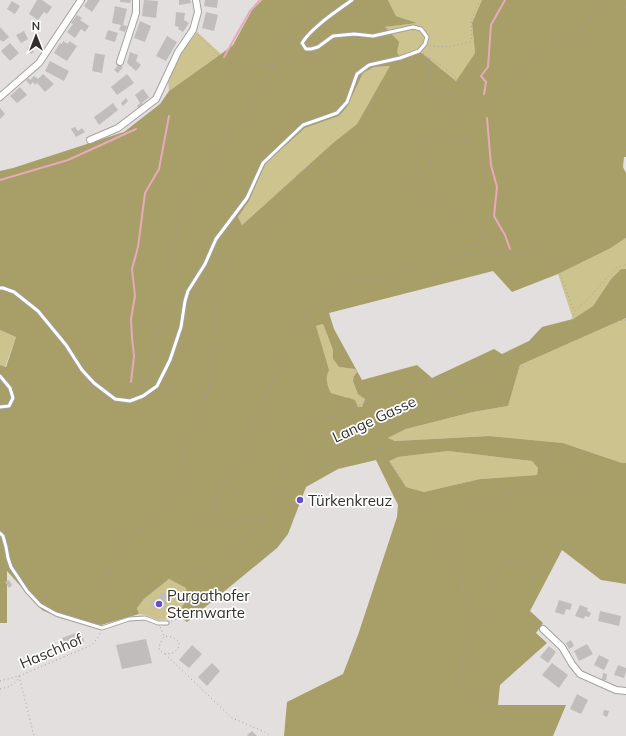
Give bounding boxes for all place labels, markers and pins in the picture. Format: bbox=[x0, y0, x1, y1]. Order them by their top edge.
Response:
place label: Türkenkreuz bbox=[308, 491, 392, 510]
marker: Türkenkreuz bbox=[295, 495, 305, 505]
place label: Purgathofer Sternwarte bbox=[167, 586, 250, 622]
marker: Purgathofer Sternwarte bbox=[154, 599, 164, 609]

